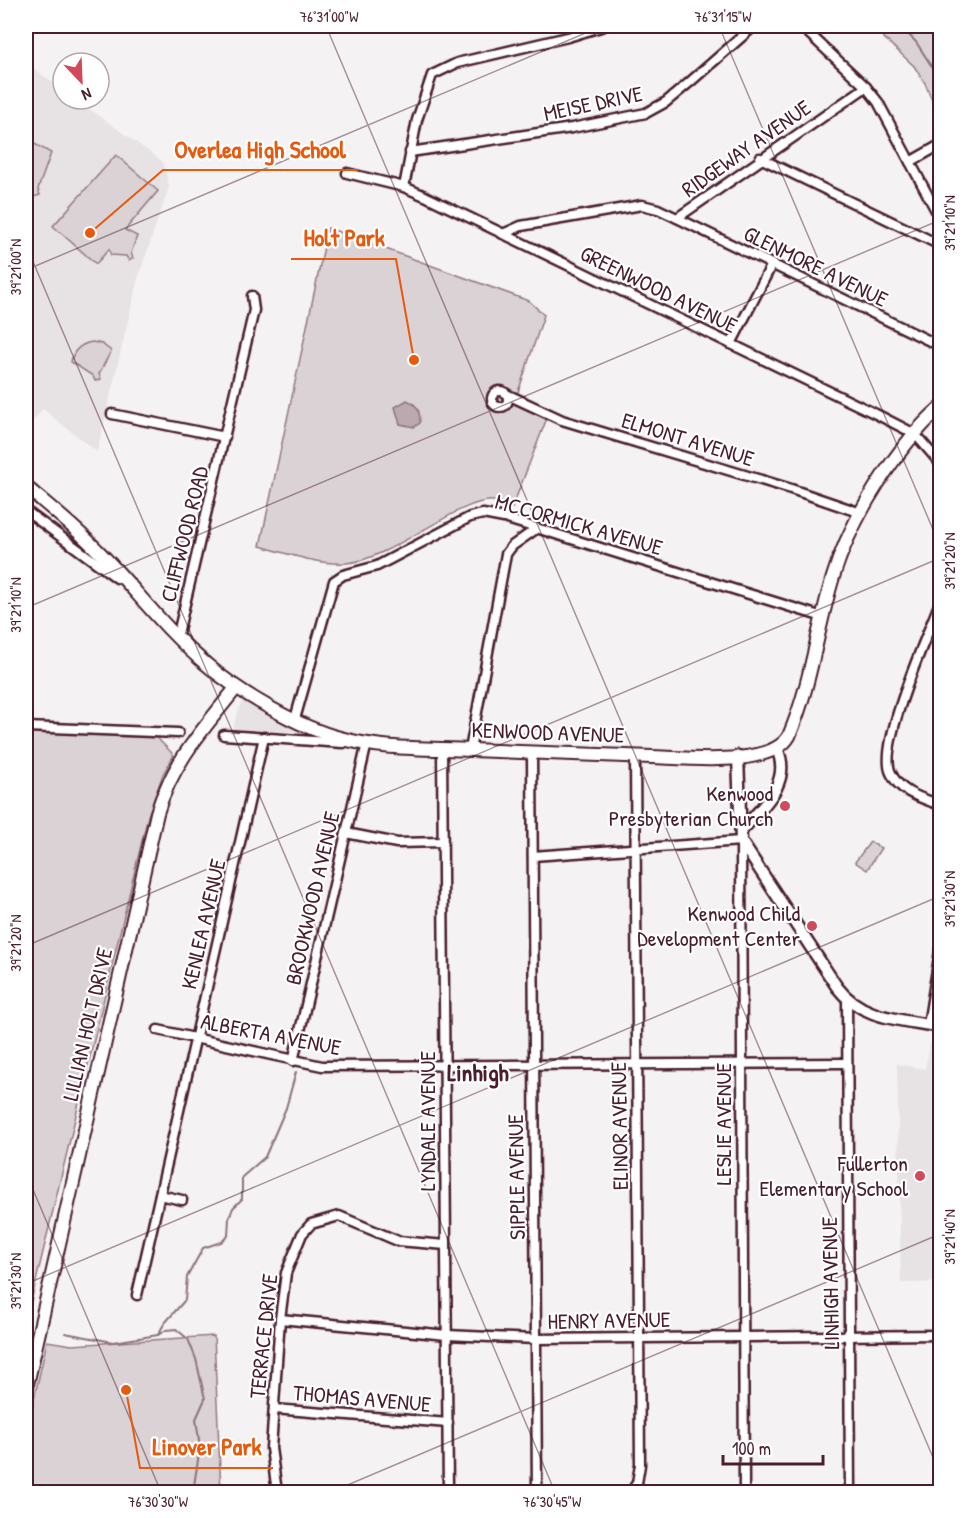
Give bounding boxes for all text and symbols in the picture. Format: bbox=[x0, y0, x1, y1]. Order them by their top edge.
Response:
text: 76°31'00"W bbox=[300, 6, 359, 27]
text: 76°31'15"W bbox=[694, 6, 752, 27]
north arrow bbox=[51, 51, 111, 111]
street label: MEISE DRIVE bbox=[541, 78, 646, 128]
text: N bbox=[78, 83, 95, 107]
street label: RIDGEWAY AVENUE bbox=[675, 92, 817, 204]
callout: Overlea High School bbox=[163, 128, 358, 170]
text: Overlea High School bbox=[174, 133, 346, 166]
text: 39°21'10"N bbox=[939, 195, 960, 251]
callout: Holt Park bbox=[291, 217, 396, 259]
street label: GLENMORE AVENUE bbox=[739, 218, 893, 314]
text: Holt Park bbox=[303, 221, 385, 253]
street label: GREENWOOD AVENUE bbox=[575, 238, 743, 340]
text: 39°21'00"N bbox=[5, 239, 26, 295]
street label: ELMONT AVENUE bbox=[618, 405, 758, 473]
street label: CLIFFWOOD ROAD bbox=[153, 462, 215, 605]
street label: MCCORMICK AVENUE bbox=[492, 486, 666, 562]
text: 39°21'20"N bbox=[939, 533, 960, 589]
text: 39°21'10"N bbox=[5, 577, 26, 633]
street label: KENWOOD AVENUE bbox=[471, 714, 625, 750]
place label: Kenwood Presbyterian Church bbox=[609, 778, 773, 833]
marker: Kenwood Presbyterian Church bbox=[778, 799, 792, 813]
street label: BROOKWOOD AVENUE bbox=[277, 808, 347, 988]
street label: KENLEA AVENUE bbox=[173, 856, 233, 992]
text: 39°21'30"N bbox=[939, 871, 960, 927]
place label: Kenwood Child Development Center bbox=[637, 898, 801, 953]
text: 39°21'20"N bbox=[5, 915, 26, 971]
marker: Kenwood Child Development Center bbox=[805, 919, 819, 933]
street label: LILLIAN HOLT DRIVE bbox=[55, 944, 119, 1103]
street label: ALBERTA AVENUE bbox=[198, 1006, 344, 1062]
street label: LYNDALE AVENUE bbox=[412, 1051, 442, 1191]
district label: Linhigh bbox=[447, 1056, 509, 1089]
street label: ELINOR AVENUE bbox=[603, 1061, 635, 1190]
street label: LESLIE AVENUE bbox=[708, 1062, 738, 1185]
street label: SIPPLE AVENUE bbox=[500, 1114, 532, 1240]
place label: Fullerton Elementary School bbox=[760, 1148, 908, 1203]
marker: Fullerton Elementary School bbox=[913, 1169, 927, 1183]
text: 39°21'40"N bbox=[939, 1209, 960, 1265]
street label: LINHIGH AVENUE bbox=[814, 1216, 846, 1350]
text: 39°21'30"N bbox=[5, 1253, 26, 1309]
street label: TERRACE DRIVE bbox=[242, 1272, 284, 1400]
street label: HENRY AVENUE bbox=[547, 1304, 671, 1336]
street label: THOMAS AVENUE bbox=[292, 1377, 432, 1419]
callout: Linover Park bbox=[140, 1426, 273, 1468]
scale bar bbox=[723, 1428, 824, 1466]
text: Linover Park bbox=[153, 1430, 261, 1462]
text: 100 m bbox=[732, 1436, 771, 1461]
text: 76°30'30"W bbox=[128, 1491, 189, 1512]
text: 76°30'45"W bbox=[523, 1491, 582, 1512]

